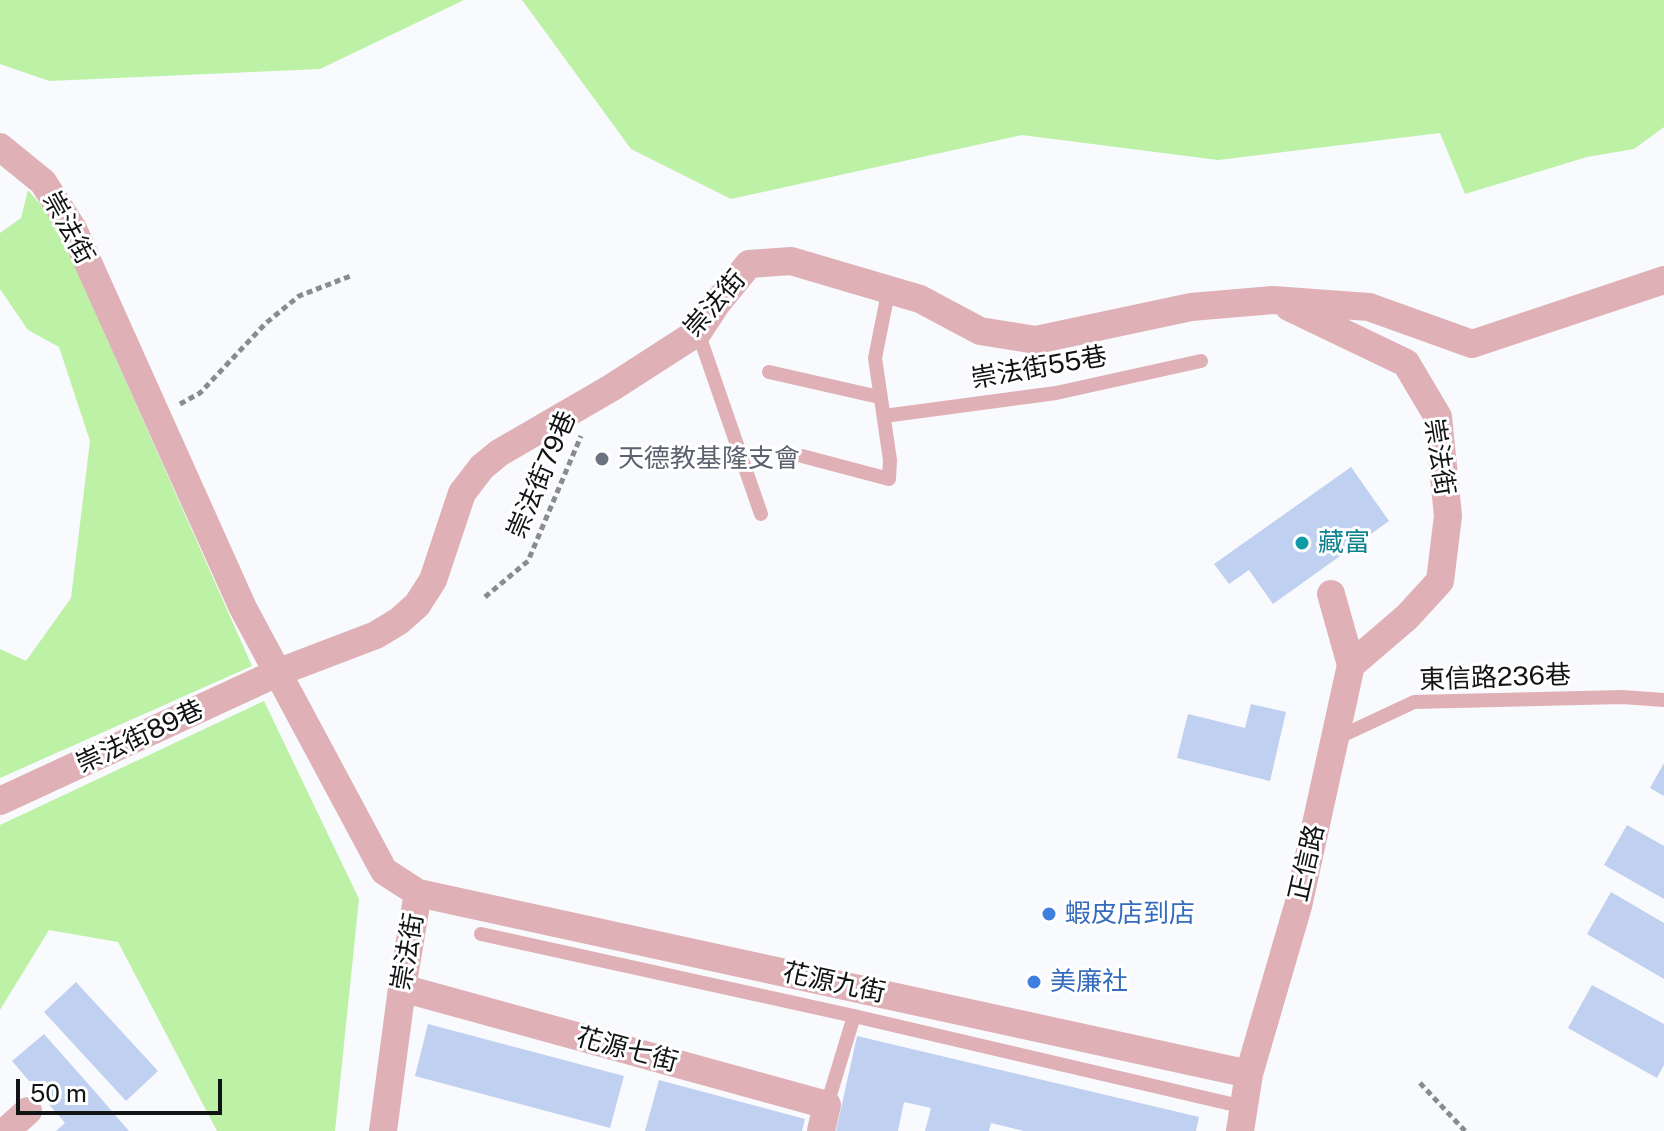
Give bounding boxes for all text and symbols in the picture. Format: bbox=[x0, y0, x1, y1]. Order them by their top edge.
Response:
street label: 崇法街 bbox=[35, 186, 101, 270]
street label: 崇法街 bbox=[678, 264, 752, 344]
street label: 崇法街55巷 bbox=[969, 341, 1109, 395]
street label: 崇法街79巷 bbox=[501, 407, 583, 543]
street label: 崇法街 bbox=[1417, 416, 1461, 498]
place label: 天德教基隆支會 bbox=[618, 443, 800, 475]
marker: 天德教基隆支會 bbox=[593, 450, 611, 468]
place label: 藏富 bbox=[1318, 527, 1370, 559]
marker: 藏富 bbox=[1293, 534, 1311, 552]
street label: 東信路236巷 bbox=[1419, 660, 1571, 696]
street label: 崇法街89巷 bbox=[71, 694, 209, 780]
street label: 正信路 bbox=[1283, 821, 1331, 905]
place label: 蝦皮店到店 bbox=[1065, 898, 1195, 930]
marker: 蝦皮店到店 bbox=[1040, 905, 1058, 923]
street label: 崇法街 bbox=[386, 911, 430, 993]
street label: 花源九街 bbox=[780, 957, 888, 1009]
place label: 美廉社 bbox=[1050, 966, 1128, 998]
marker: 美廉社 bbox=[1025, 973, 1043, 991]
street label: 花源七街 bbox=[573, 1021, 681, 1079]
scale bar bbox=[20, 1063, 226, 1113]
text: 50 m bbox=[30, 1079, 87, 1107]

